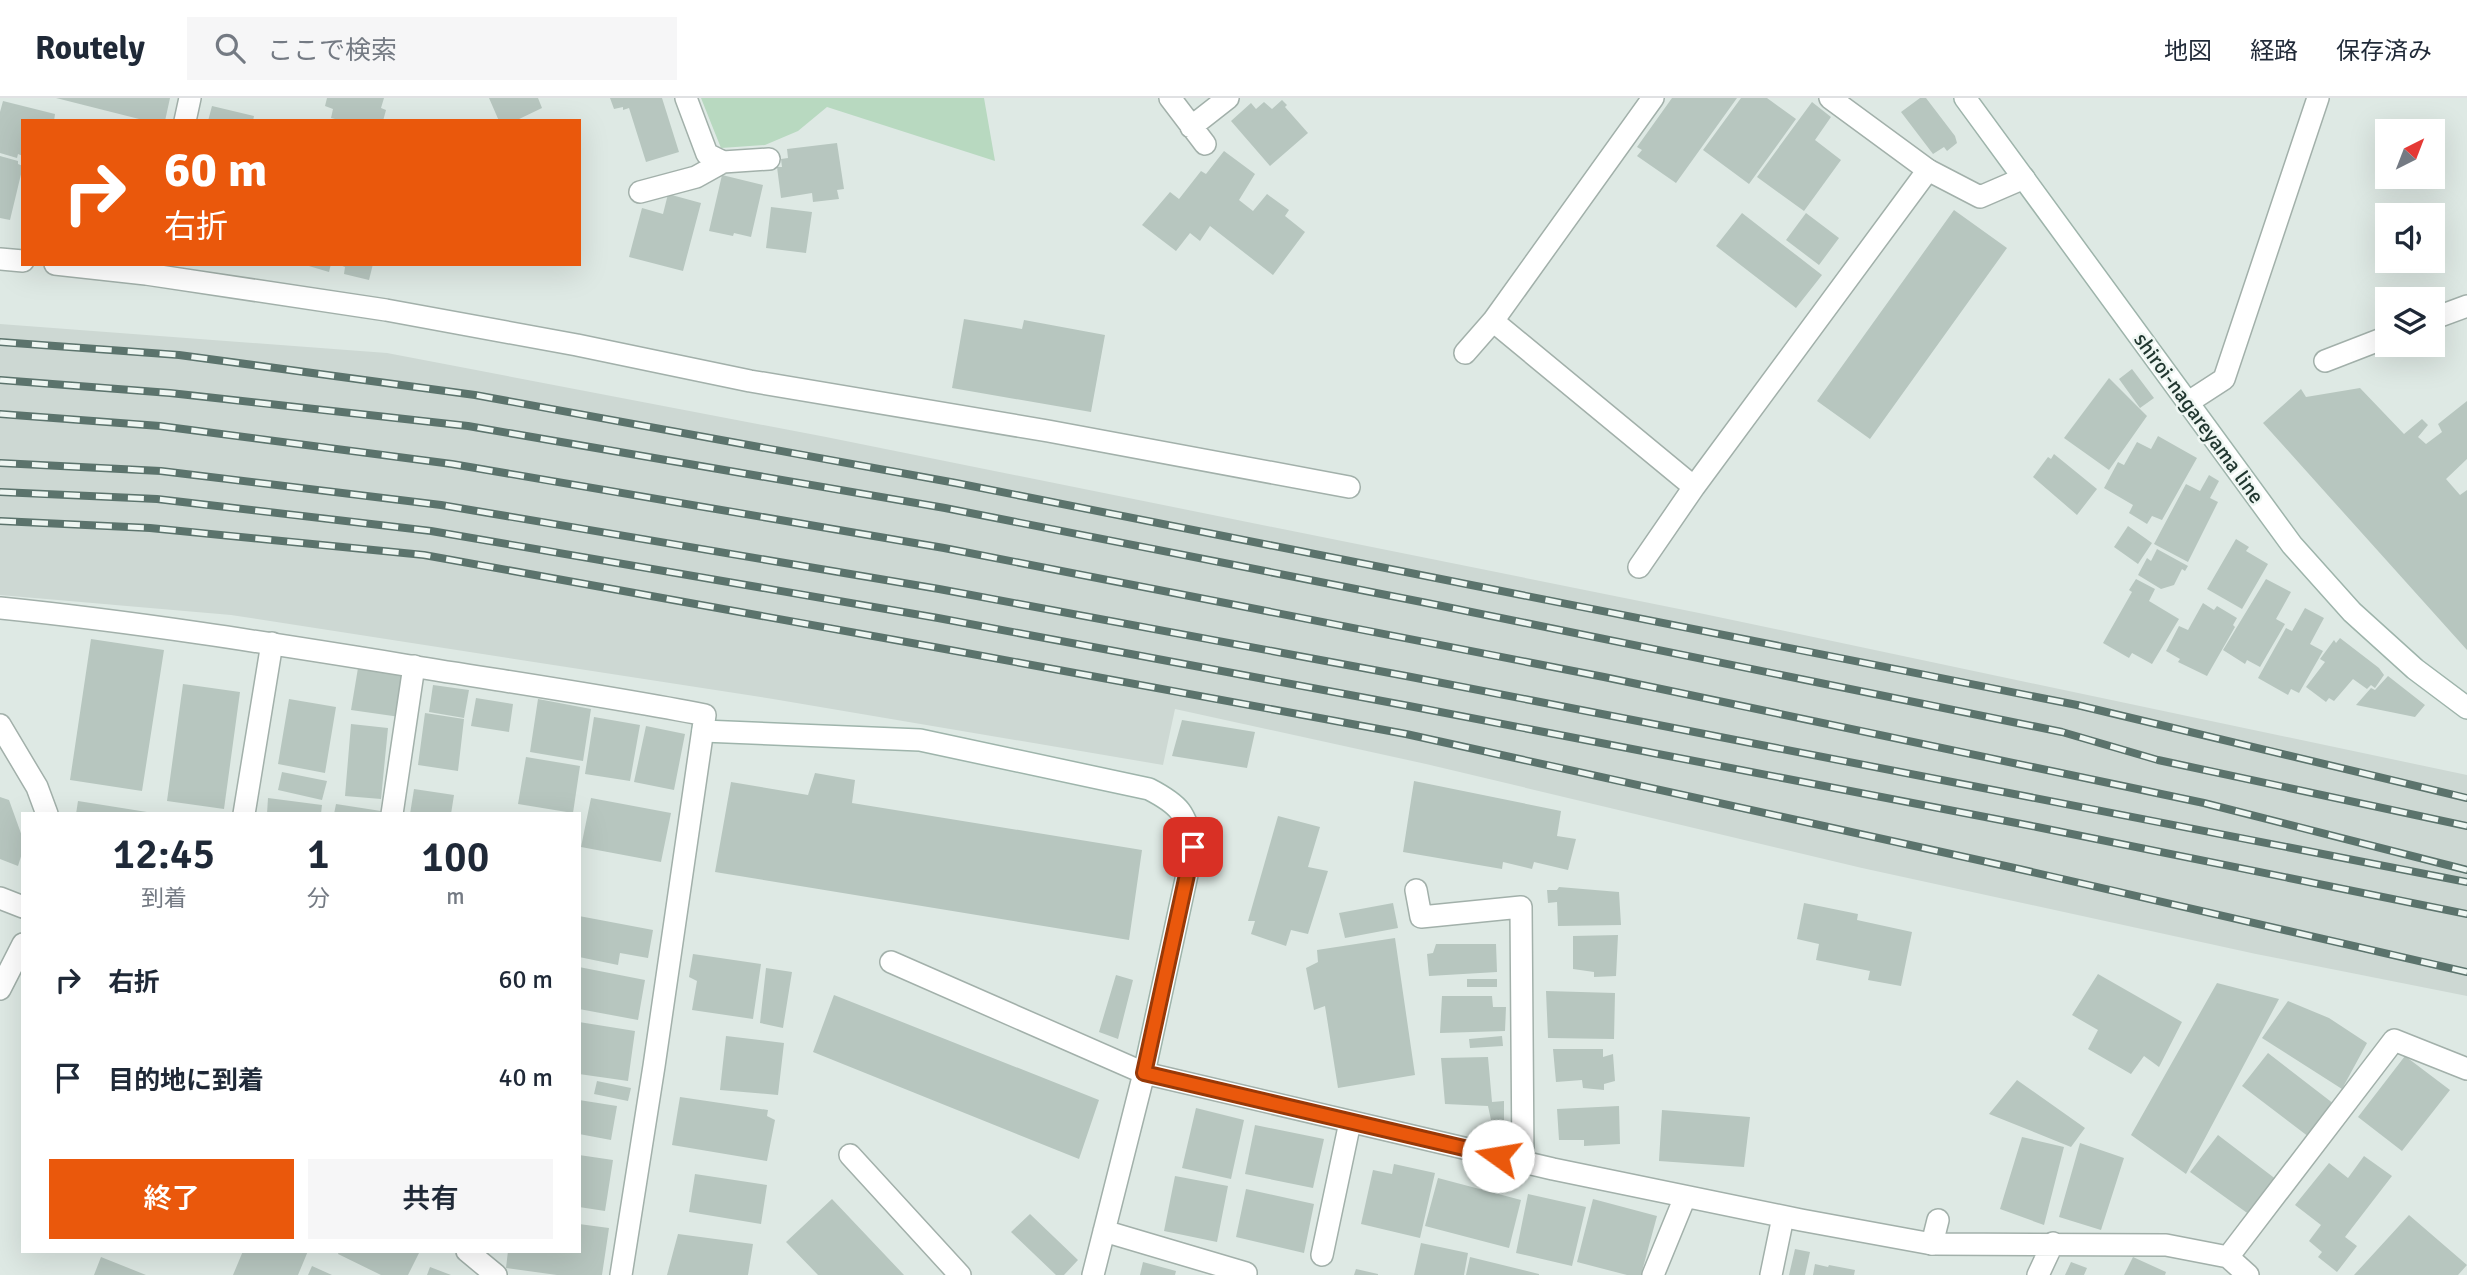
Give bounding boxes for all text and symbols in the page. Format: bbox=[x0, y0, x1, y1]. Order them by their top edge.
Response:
search box bbox=[187, 17, 677, 80]
text: Routely bbox=[35, 28, 145, 69]
icon: search bbox=[211, 29, 249, 67]
text: ここで検索 bbox=[267, 35, 397, 67]
text: 地図 bbox=[2164, 36, 2212, 66]
text: 経路 bbox=[2250, 36, 2298, 66]
text: 保存済み bbox=[2336, 36, 2432, 66]
north arrow bbox=[2375, 119, 2445, 189]
map controls bbox=[2375, 119, 2445, 357]
text: 60 m bbox=[164, 140, 267, 200]
icon: right bbox=[49, 147, 140, 238]
button: sound bbox=[2375, 203, 2445, 273]
text: 右折 bbox=[164, 207, 228, 246]
button: layers bbox=[2375, 287, 2445, 357]
street label: shiroi-nagareyama line bbox=[2128, 327, 2270, 509]
pin bbox=[1163, 817, 1223, 877]
icon: arrive bbox=[1174, 828, 1212, 866]
text: 12:45 bbox=[113, 829, 215, 880]
text: 1 bbox=[307, 829, 330, 880]
text: 100 bbox=[421, 832, 489, 883]
text: m bbox=[446, 882, 465, 911]
text: 到着 bbox=[141, 884, 187, 913]
text: 分 bbox=[307, 884, 330, 913]
icon: right bbox=[49, 961, 87, 999]
text: 60 m bbox=[498, 964, 553, 996]
text: 右折 bbox=[108, 967, 160, 999]
icon: arrive bbox=[49, 1059, 87, 1097]
text: 40 m bbox=[498, 1062, 553, 1094]
text: 目的地に到着 bbox=[108, 1065, 264, 1097]
position arrow bbox=[1461, 1119, 1535, 1193]
button: 終了 bbox=[49, 1159, 294, 1239]
button: 共有 bbox=[308, 1159, 553, 1239]

